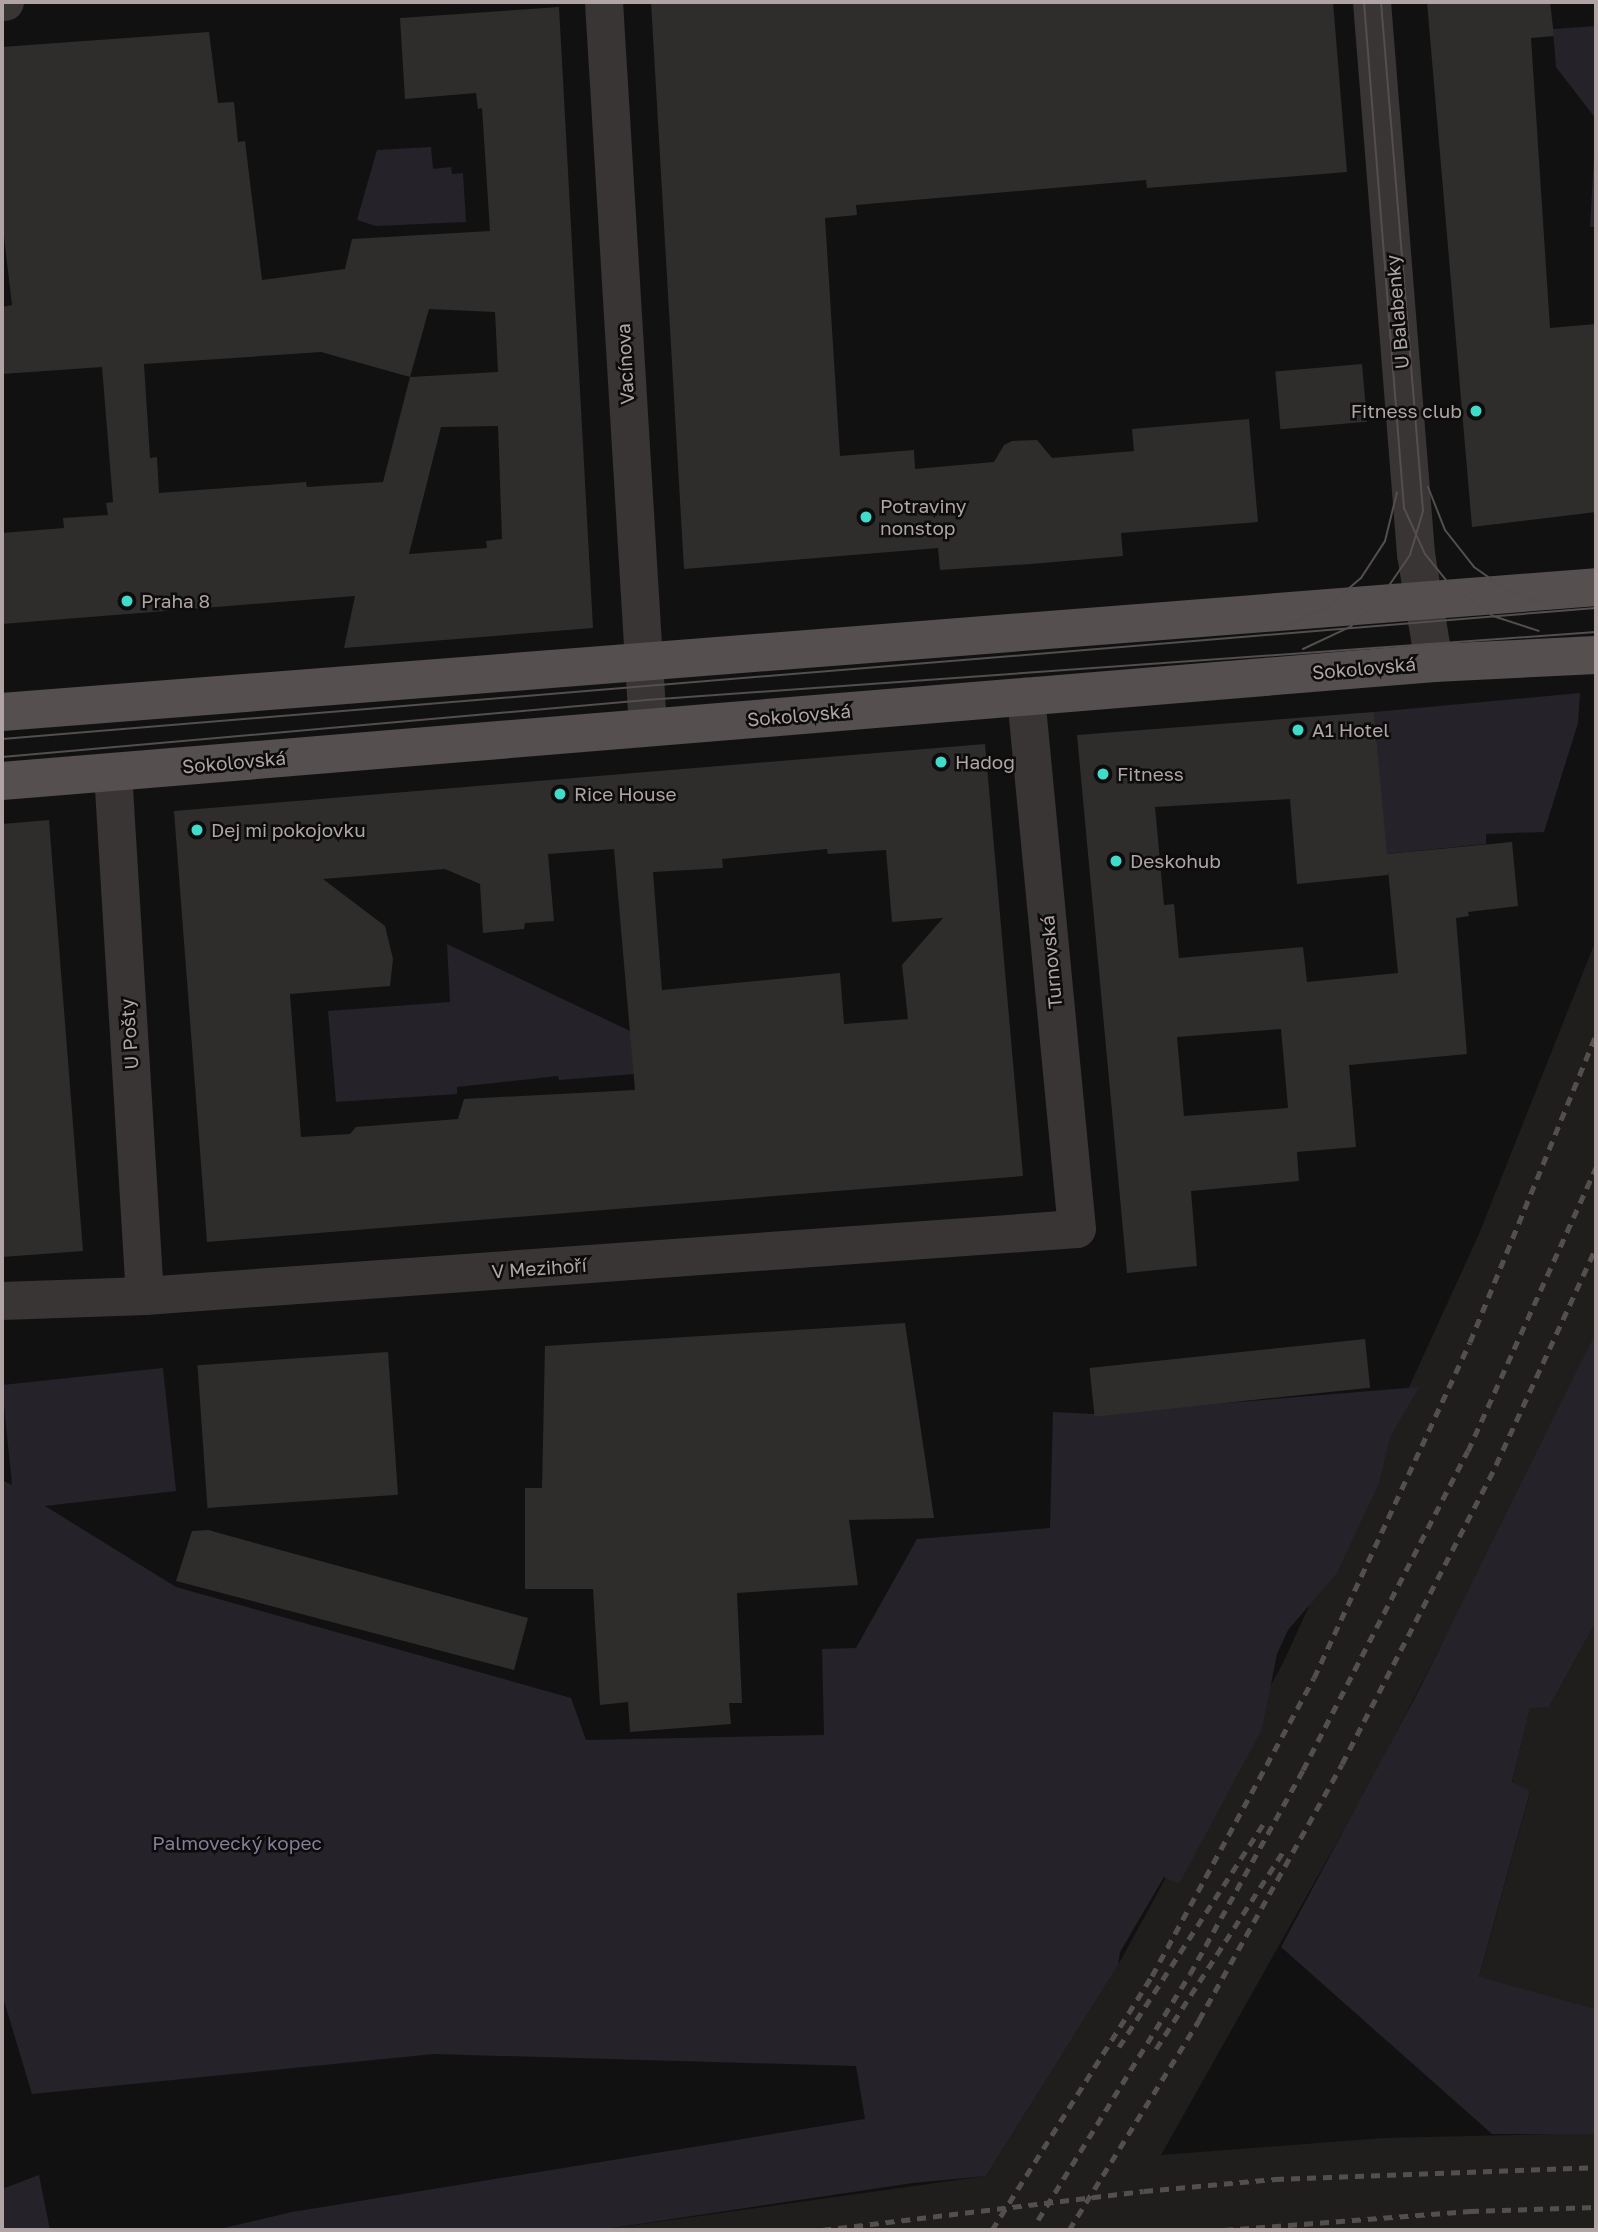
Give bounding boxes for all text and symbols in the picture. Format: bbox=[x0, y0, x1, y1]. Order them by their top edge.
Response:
street label: U Balabenky bbox=[1381, 254, 1413, 370]
street label: Vacínova bbox=[611, 323, 639, 405]
place label: Fitness club bbox=[1351, 400, 1462, 422]
marker: Fitness club bbox=[1468, 403, 1484, 419]
place label: Potraviny nonstop bbox=[880, 495, 967, 539]
marker: Potraviny nonstop bbox=[858, 509, 874, 525]
place label: Praha 8 bbox=[141, 590, 210, 612]
marker: Praha 8 bbox=[119, 593, 135, 609]
street label: Sokolovská bbox=[1311, 652, 1417, 684]
street label: Sokolovská bbox=[746, 699, 852, 731]
place label: A1 Hotel bbox=[1312, 719, 1389, 741]
marker: A1 Hotel bbox=[1290, 722, 1306, 738]
street label: Sokolovská bbox=[181, 746, 287, 778]
place label: Hadog bbox=[955, 751, 1015, 773]
marker: Hadog bbox=[933, 754, 949, 770]
place label: Fitness bbox=[1117, 763, 1184, 785]
marker: Fitness bbox=[1095, 766, 1111, 782]
place label: Rice House bbox=[574, 783, 677, 805]
marker: Rice House bbox=[552, 786, 568, 802]
place label: Dej mi pokojovku bbox=[211, 819, 366, 841]
marker: Dej mi pokojovku bbox=[189, 822, 205, 838]
place label: Deskohub bbox=[1130, 850, 1221, 872]
marker: Deskohub bbox=[1108, 853, 1124, 869]
street label: Turnovská bbox=[1036, 914, 1066, 1010]
street label: U Pošty bbox=[115, 998, 143, 1070]
street label: V Mezihoří bbox=[491, 1253, 587, 1283]
park label: Palmovecký kopec bbox=[152, 1832, 322, 1854]

